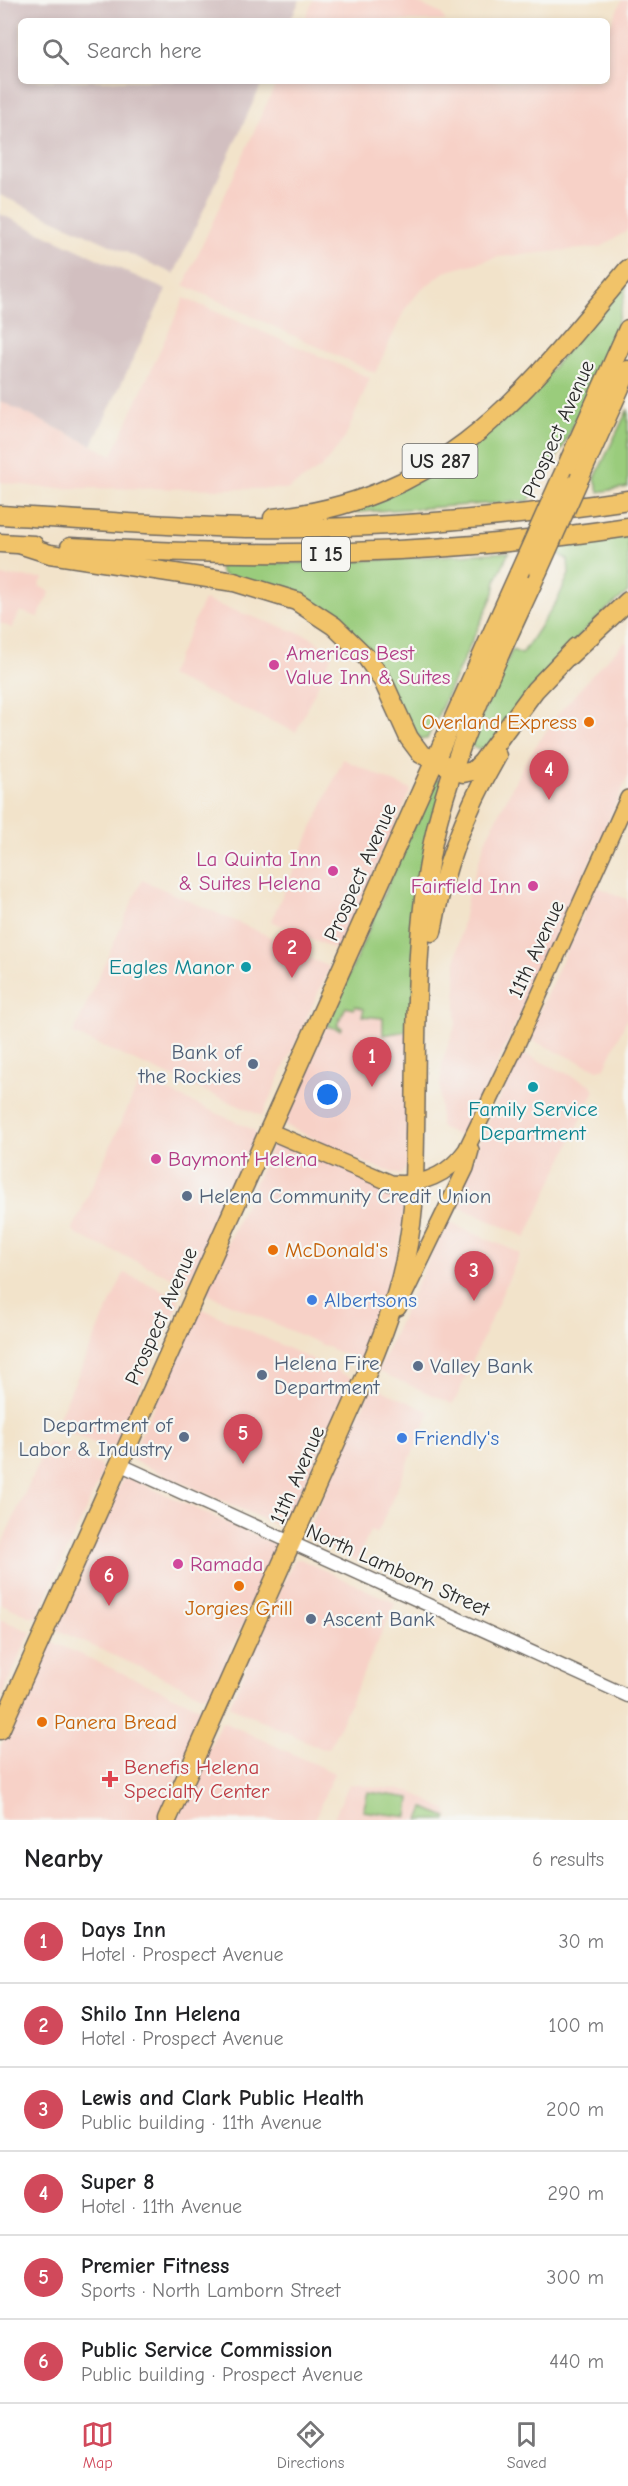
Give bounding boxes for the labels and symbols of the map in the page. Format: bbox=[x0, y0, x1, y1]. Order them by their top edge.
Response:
street label: Prospect Avenue bbox=[517, 356, 599, 502]
road number: US 287 bbox=[402, 444, 478, 478]
road number: I 15 bbox=[302, 537, 350, 571]
place label: Americas Best Value Inn & Suites bbox=[286, 641, 451, 689]
marker: Americas Best Value Inn & Suites bbox=[267, 658, 281, 672]
place label: Overland Express bbox=[421, 710, 577, 734]
marker: Overland Express bbox=[582, 715, 596, 729]
pin: 4 bbox=[530, 750, 568, 800]
street label: Prospect Avenue bbox=[319, 799, 401, 945]
place label: La Quinta Inn & Suites Helena bbox=[178, 847, 321, 895]
marker: La Quinta Inn & Suites Helena bbox=[326, 864, 340, 878]
place label: Fairfield Inn bbox=[411, 874, 521, 898]
marker: Fairfield Inn bbox=[526, 879, 540, 893]
street label: 11th Avenue bbox=[503, 896, 569, 1002]
pin: 2 bbox=[272, 928, 312, 978]
place label: Eagles Manor bbox=[109, 955, 235, 979]
marker: Eagles Manor bbox=[239, 960, 253, 974]
pin: 1 bbox=[352, 1038, 392, 1087]
place label: Bank of the Rockies bbox=[138, 1040, 242, 1088]
marker: Bank of the Rockies bbox=[246, 1057, 260, 1071]
your location bbox=[313, 1080, 342, 1109]
marker: Family Service Department bbox=[526, 1080, 540, 1094]
place label: Family Service Department bbox=[468, 1097, 598, 1145]
place label: Baymont Helena bbox=[168, 1147, 318, 1171]
marker: Baymont Helena bbox=[149, 1152, 163, 1166]
place label: Helena Community Credit Union bbox=[199, 1184, 491, 1208]
marker: Helena Community Credit Union bbox=[180, 1189, 194, 1203]
place label: McDonald's bbox=[285, 1238, 388, 1262]
street label: Prospect Avenue bbox=[120, 1243, 202, 1389]
marker: McDonald's bbox=[266, 1243, 280, 1257]
pin: 3 bbox=[454, 1252, 494, 1301]
place label: Albertsons bbox=[324, 1288, 417, 1312]
marker: Albertsons bbox=[305, 1293, 319, 1307]
place label: Helena Fire Department bbox=[274, 1351, 381, 1399]
place label: Valley Bank bbox=[430, 1354, 533, 1378]
marker: Valley Bank bbox=[411, 1359, 425, 1373]
marker: Helena Fire Department bbox=[255, 1368, 269, 1382]
place label: Department of Labor & Industry bbox=[19, 1413, 173, 1461]
pin: 5 bbox=[224, 1414, 262, 1464]
street label: 11th Avenue bbox=[265, 1422, 329, 1528]
place label: Friendly's bbox=[414, 1426, 499, 1450]
marker: Department of Labor & Industry bbox=[177, 1430, 191, 1444]
marker: Friendly's bbox=[395, 1431, 409, 1445]
street label: North Lamborn Street bbox=[303, 1519, 494, 1622]
place label: Ramada bbox=[190, 1552, 263, 1576]
pin: 6 bbox=[90, 1556, 128, 1606]
marker: Ramada bbox=[171, 1557, 185, 1571]
marker: Jorgies Grill bbox=[232, 1579, 246, 1593]
place label: Jorgies Grill bbox=[185, 1596, 293, 1620]
place label: Ascent Bank bbox=[323, 1607, 435, 1631]
marker: Ascent Bank bbox=[304, 1612, 318, 1626]
place label: Panera Bread bbox=[54, 1710, 177, 1734]
marker: Panera Bread bbox=[35, 1715, 49, 1729]
place label: Benefis Helena Specialty Center bbox=[124, 1755, 270, 1803]
marker: Benefis Helena Specialty Center bbox=[101, 1770, 119, 1788]

